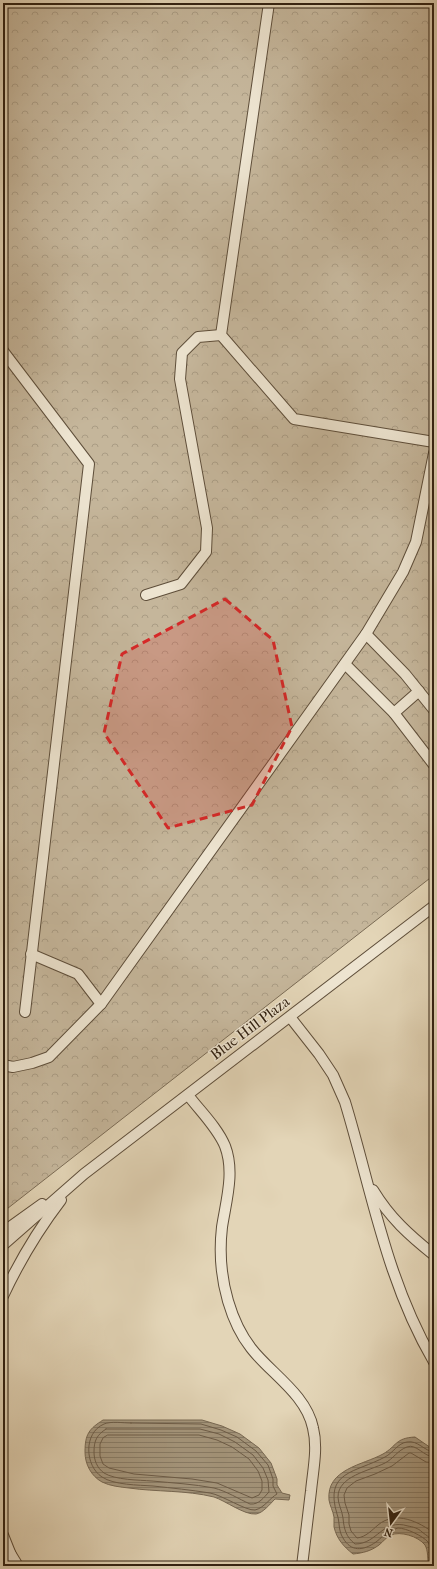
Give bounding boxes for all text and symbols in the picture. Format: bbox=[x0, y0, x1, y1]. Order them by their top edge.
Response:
street label: Blue Hill Plaza bbox=[207, 992, 294, 1064]
north arrow bbox=[371, 1503, 411, 1543]
text: N bbox=[382, 1525, 394, 1540]

